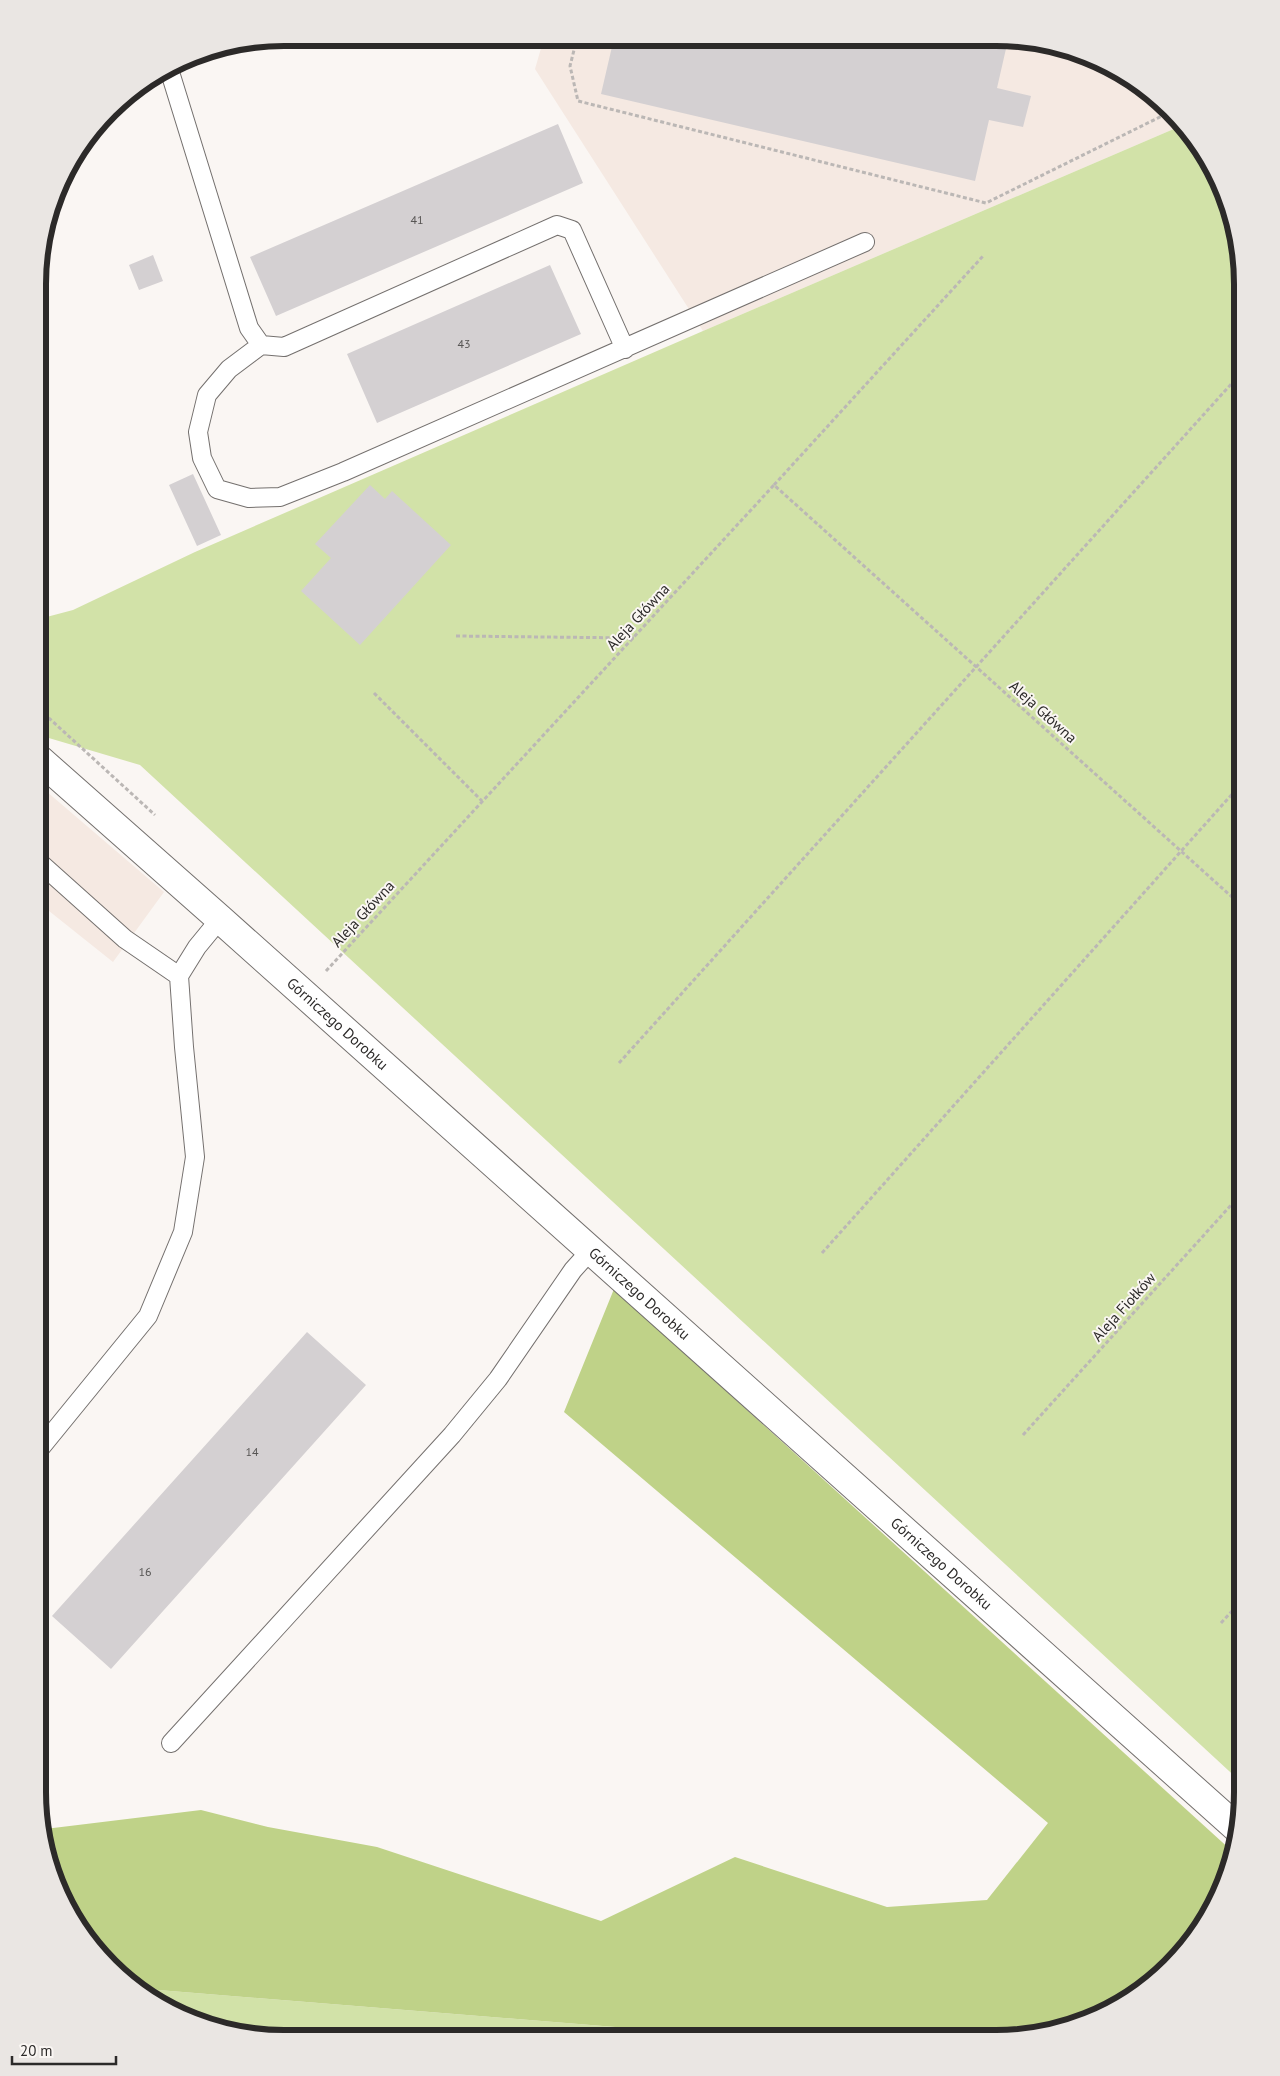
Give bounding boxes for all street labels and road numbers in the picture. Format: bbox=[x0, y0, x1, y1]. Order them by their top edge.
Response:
street label: Aleja Główna bbox=[602, 579, 673, 654]
street label: Aleja Główna bbox=[1006, 676, 1081, 747]
street label: Aleja Główna bbox=[327, 876, 398, 951]
street label: Górniczego Dorobku bbox=[283, 973, 392, 1074]
street label: Górniczego Dorobku bbox=[585, 1243, 694, 1344]
street label: Aleja Fiołków bbox=[1088, 1268, 1160, 1345]
street label: Górniczego Dorobku bbox=[887, 1513, 996, 1614]

